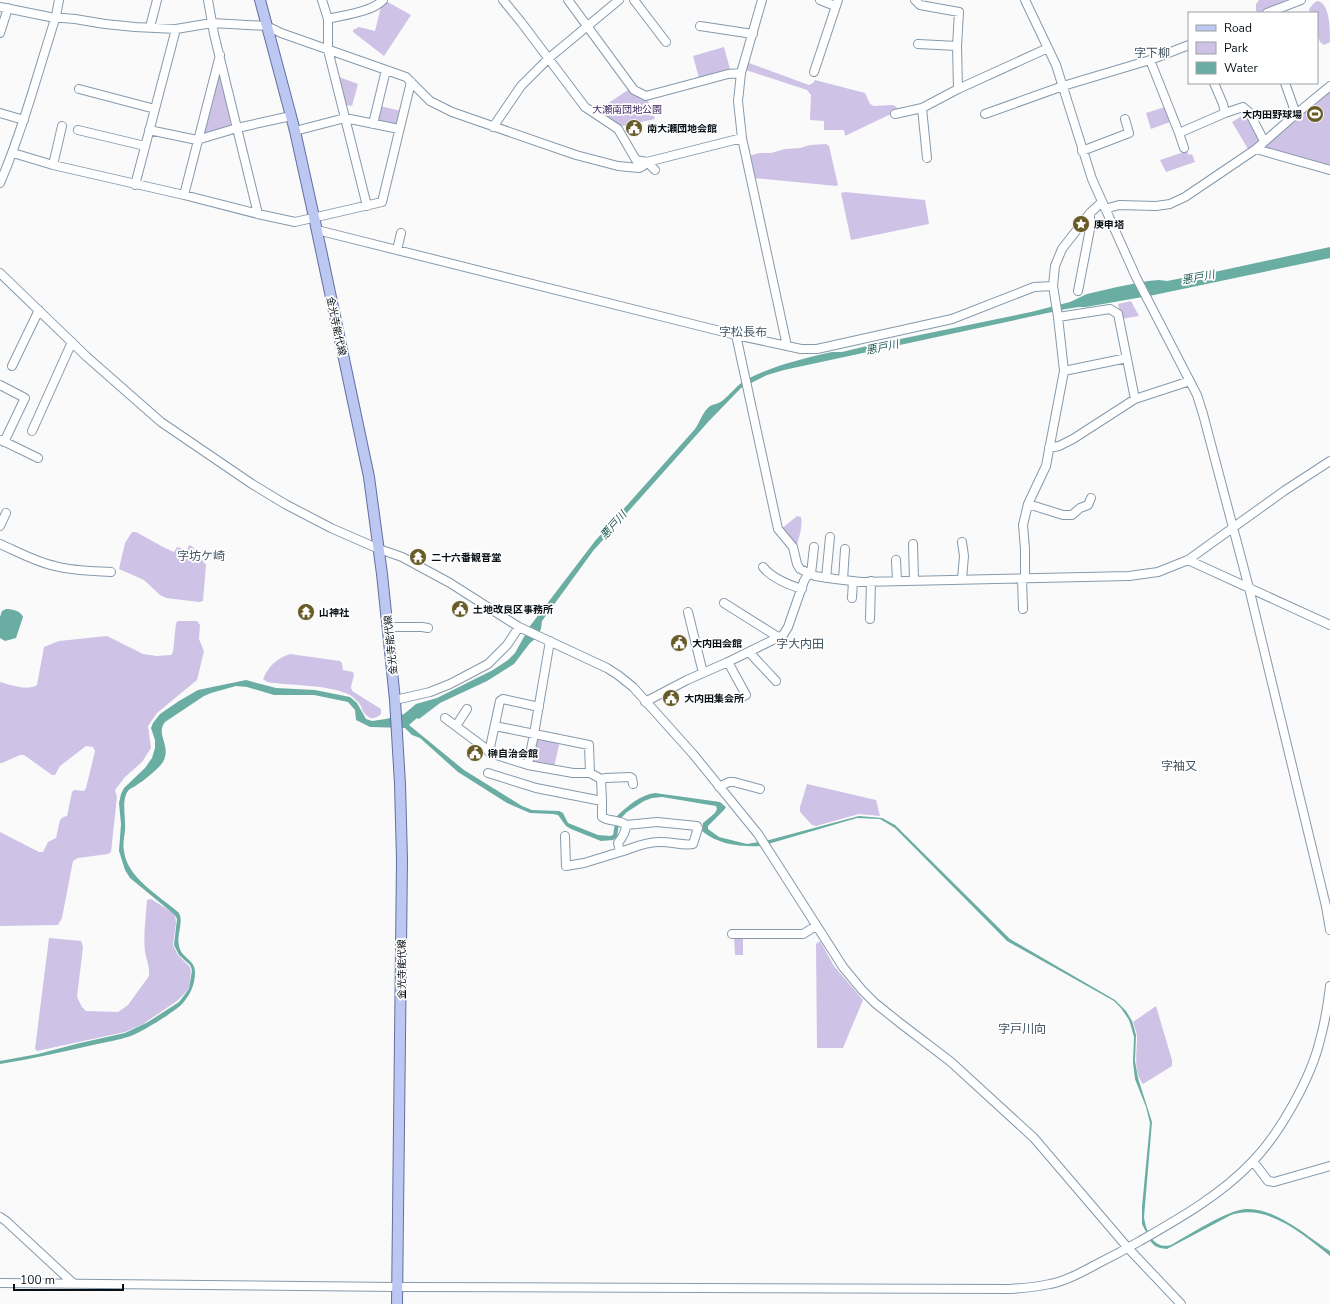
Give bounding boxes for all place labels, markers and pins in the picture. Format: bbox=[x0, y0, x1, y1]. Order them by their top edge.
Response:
sports icon: 大内田野球場 bbox=[1305, 104, 1325, 124]
place label: 大内田野球場 bbox=[1242, 108, 1302, 122]
public building icon: 南大瀬団地会館 bbox=[624, 118, 644, 138]
place label: 南大瀬団地会館 bbox=[647, 122, 717, 136]
place icon: 庚申塔 bbox=[1071, 214, 1091, 234]
place label: 庚申塔 bbox=[1093, 218, 1125, 232]
temple icon: 二十六番観音堂 bbox=[408, 547, 428, 567]
place label: 二十六番観音堂 bbox=[431, 551, 501, 565]
public building icon: 土地改良区事務所 bbox=[450, 599, 470, 619]
temple icon: 山神社 bbox=[296, 602, 316, 622]
place label: 土地改良区事務所 bbox=[473, 603, 553, 617]
place label: 山神社 bbox=[319, 606, 350, 620]
public building icon: 大内田会館 bbox=[669, 633, 689, 653]
place label: 大内田会館 bbox=[692, 637, 742, 651]
public building icon: 大内田集会所 bbox=[661, 688, 681, 708]
place label: 大内田集会所 bbox=[684, 692, 744, 706]
public building icon: 榊自治会館 bbox=[465, 743, 485, 763]
place label: 榊自治会館 bbox=[488, 747, 538, 761]

